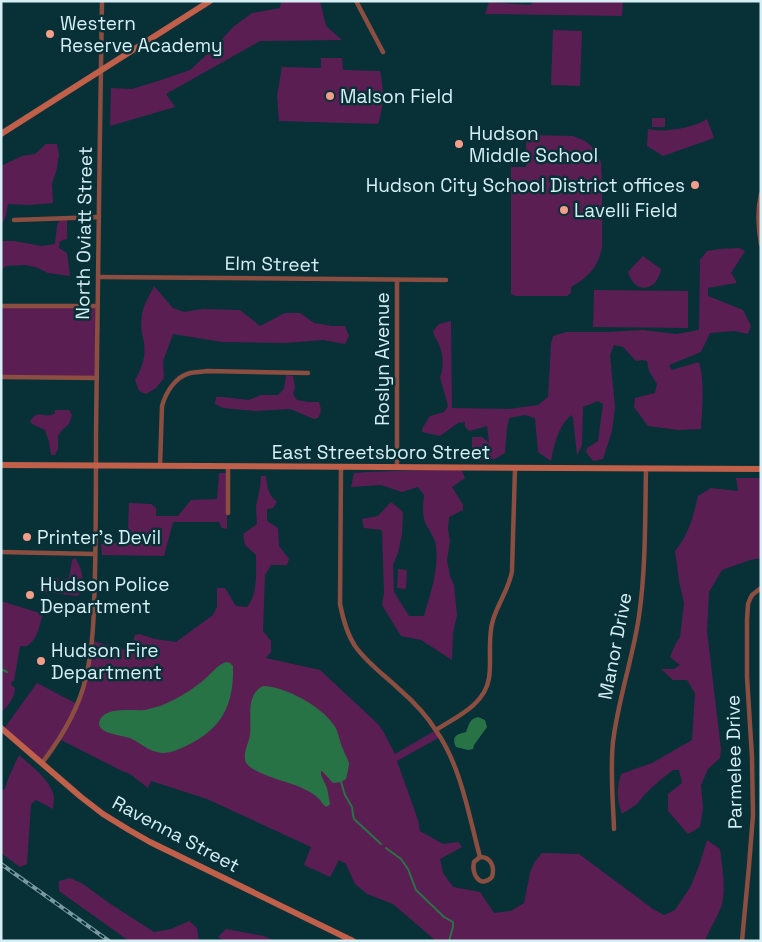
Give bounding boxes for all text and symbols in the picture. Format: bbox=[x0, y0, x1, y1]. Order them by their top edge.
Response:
place label: Western Reserve Academy bbox=[60, 11, 223, 58]
marker: Western Reserve Academy bbox=[44, 28, 56, 40]
place label: Malson Field bbox=[340, 84, 453, 109]
marker: Malson Field bbox=[324, 90, 336, 102]
place label: Hudson Middle School bbox=[469, 121, 598, 168]
marker: Hudson Middle School bbox=[453, 138, 465, 150]
street label: North Oviatt Street bbox=[70, 146, 98, 320]
place label: Hudson City School District offices bbox=[366, 173, 685, 198]
marker: Hudson City School District offices bbox=[689, 179, 701, 191]
place label: Lavelli Field bbox=[574, 198, 678, 223]
marker: Lavelli Field bbox=[558, 204, 570, 216]
street label: Elm Street bbox=[224, 251, 320, 277]
street label: Roslyn Avenue bbox=[370, 292, 395, 426]
street label: East Streetsboro Street bbox=[272, 440, 490, 465]
place label: Printer's Devil bbox=[37, 525, 161, 550]
marker: Printer's Devil bbox=[21, 531, 33, 543]
place label: Hudson Police Department bbox=[40, 572, 169, 619]
marker: Hudson Police Department bbox=[24, 589, 36, 601]
street label: Manor Drive bbox=[592, 590, 638, 702]
place label: Hudson Fire Department bbox=[51, 638, 162, 685]
marker: Hudson Fire Department bbox=[35, 655, 47, 667]
street label: Parmelee Drive bbox=[720, 695, 748, 829]
street label: Ravenna Street bbox=[108, 790, 244, 878]

